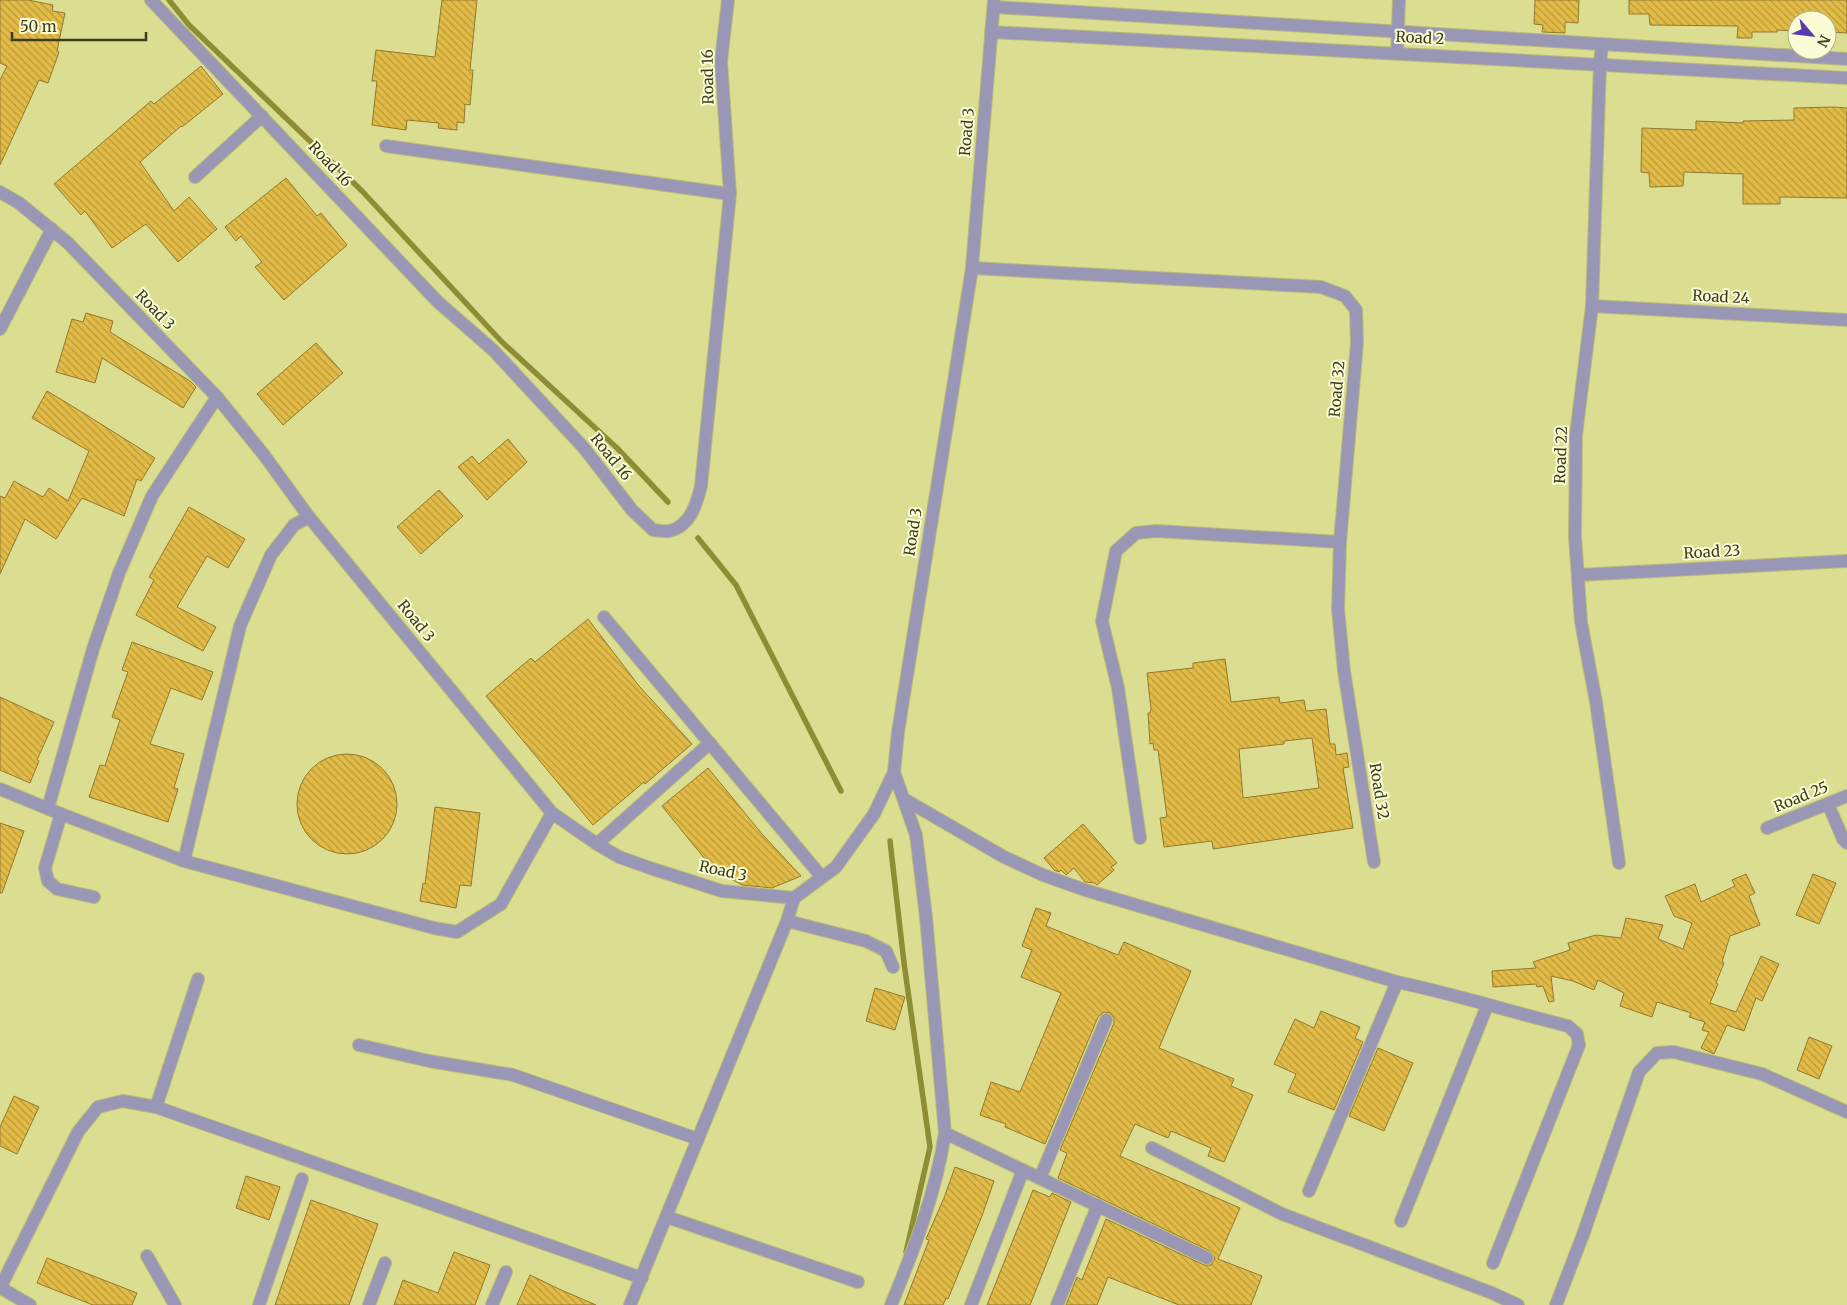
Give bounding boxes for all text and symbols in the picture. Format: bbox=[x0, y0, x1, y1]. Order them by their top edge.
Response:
scale bar bbox=[12, 10, 146, 42]
north arrow bbox=[1787, 10, 1837, 60]
text: 50 m bbox=[20, 17, 57, 36]
street label: Road 2 bbox=[1395, 27, 1445, 48]
text: N bbox=[1813, 32, 1834, 50]
street label: Road 16 bbox=[698, 49, 717, 105]
street label: Road 3 bbox=[955, 107, 978, 157]
street label: Road 16 bbox=[305, 137, 356, 190]
street label: Road 3 bbox=[132, 286, 179, 334]
street label: Road 24 bbox=[1692, 286, 1750, 307]
street label: Road 32 bbox=[1325, 360, 1348, 418]
street label: Road 22 bbox=[1550, 426, 1571, 484]
street label: Road 16 bbox=[587, 429, 636, 484]
street label: Road 3 bbox=[899, 506, 926, 557]
street label: Road 23 bbox=[1683, 541, 1741, 562]
street label: Road 3 bbox=[394, 596, 439, 646]
street label: Road 32 bbox=[1366, 761, 1393, 821]
street label: Road 25 bbox=[1771, 777, 1831, 816]
street label: Road 3 bbox=[697, 856, 749, 885]

